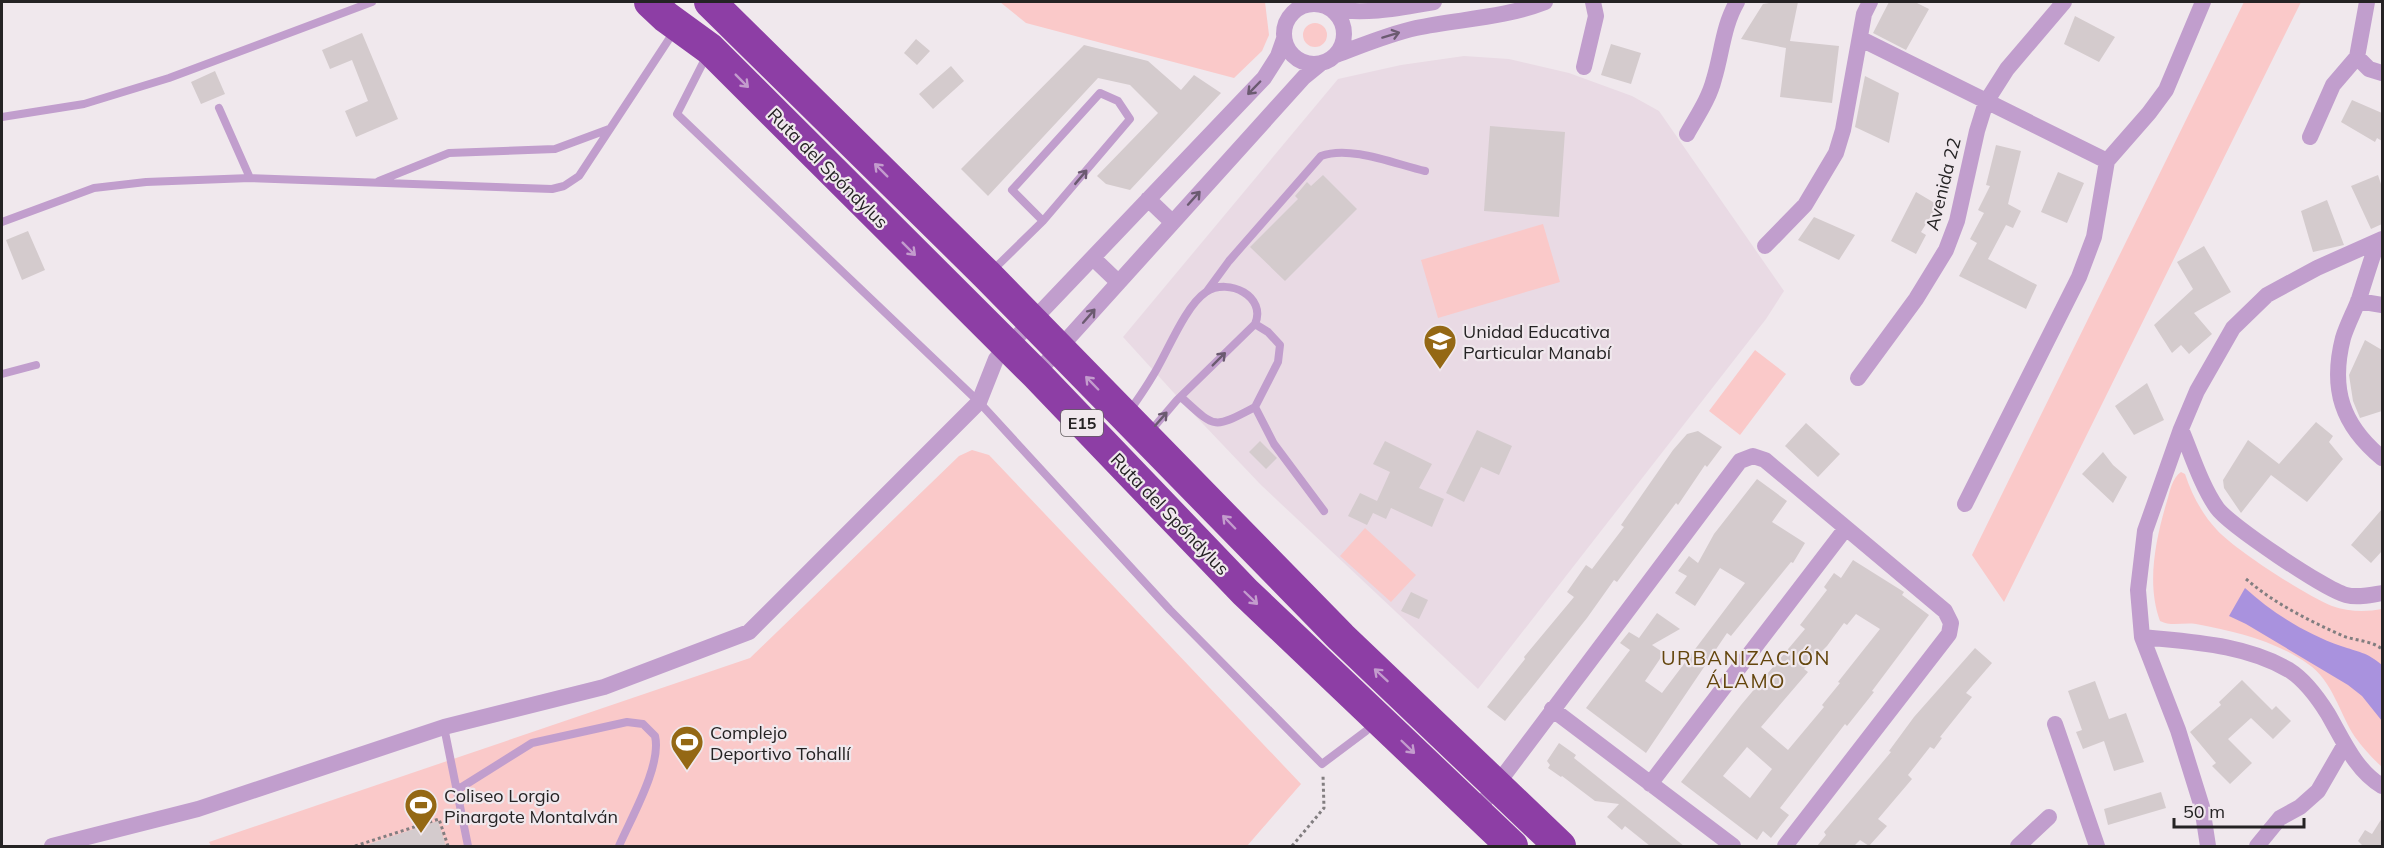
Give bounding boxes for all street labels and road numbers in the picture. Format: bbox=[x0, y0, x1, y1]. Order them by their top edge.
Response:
street label: Ruta del Spóndylus bbox=[763, 103, 893, 233]
street label: Avenida 22 bbox=[1920, 135, 1966, 233]
road number: E15 bbox=[1061, 410, 1103, 436]
street label: Ruta del Spóndylus bbox=[1106, 448, 1234, 580]

